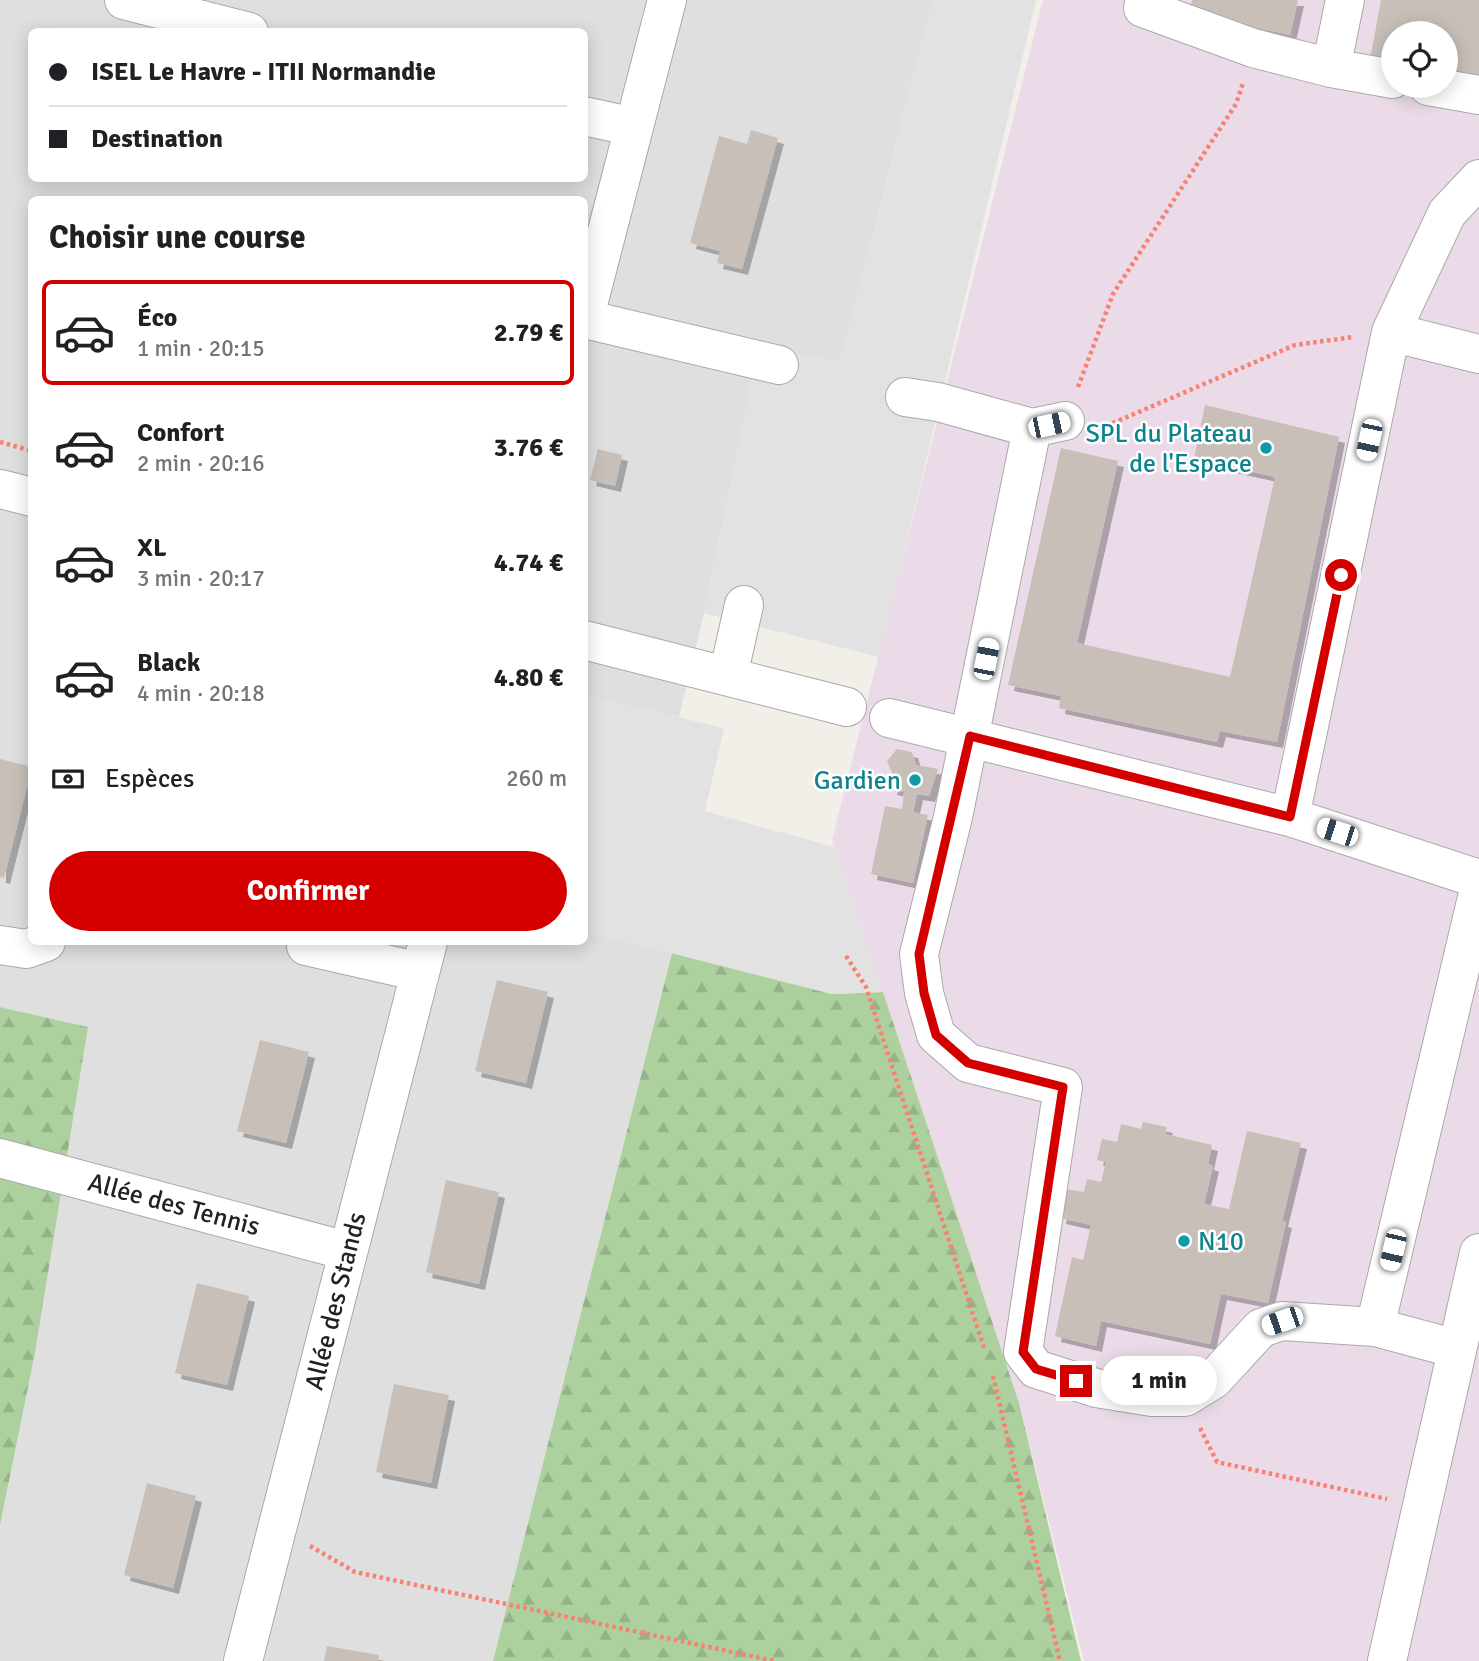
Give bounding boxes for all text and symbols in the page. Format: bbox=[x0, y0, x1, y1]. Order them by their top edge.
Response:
map controls bbox=[1381, 21, 1458, 98]
button: locate bbox=[1381, 21, 1458, 98]
text: ISEL Le Havre - ITII Normandie bbox=[91, 56, 436, 88]
text: Destination bbox=[91, 123, 223, 155]
text: Choisir une course bbox=[49, 218, 306, 257]
icon: car bbox=[53, 301, 116, 364]
text: Éco bbox=[137, 302, 177, 334]
text: 2.79 € bbox=[494, 317, 563, 349]
text: 1 min · 20:15 bbox=[137, 334, 265, 363]
car bbox=[1027, 410, 1072, 440]
icon: car bbox=[53, 416, 116, 479]
text: Confort bbox=[137, 417, 224, 449]
car bbox=[1355, 417, 1384, 463]
place label: SPL du Plateau de l'Espace bbox=[1085, 418, 1252, 480]
text: 3.76 € bbox=[494, 432, 563, 464]
marker: SPL du Plateau de l'Espace bbox=[1258, 440, 1274, 456]
text: 2 min · 20:16 bbox=[137, 449, 265, 478]
icon: car bbox=[53, 531, 116, 594]
text: XL bbox=[137, 532, 167, 564]
text: 4.74 € bbox=[494, 547, 563, 579]
route start bbox=[1325, 559, 1357, 591]
text: 3 min · 20:17 bbox=[137, 564, 265, 593]
car bbox=[972, 636, 1001, 682]
icon: car bbox=[53, 646, 116, 709]
text: Black bbox=[137, 647, 200, 679]
text: 4.80 € bbox=[494, 662, 563, 694]
text: 4 min · 20:18 bbox=[137, 679, 265, 708]
icon: cash bbox=[49, 760, 87, 798]
text: Espèces bbox=[105, 763, 194, 795]
text: 260 m bbox=[506, 764, 567, 793]
place label: Gardien bbox=[814, 765, 901, 797]
marker: Gardien bbox=[907, 772, 923, 788]
car bbox=[1314, 816, 1361, 848]
button: Confirmer bbox=[49, 851, 567, 931]
street label: Allée des Tennis bbox=[84, 1167, 263, 1243]
street label: Allée des Stands bbox=[298, 1209, 374, 1393]
place label: N10 bbox=[1198, 1226, 1244, 1258]
car bbox=[1379, 1227, 1408, 1273]
marker: N10 bbox=[1176, 1233, 1192, 1249]
car bbox=[1259, 1304, 1306, 1338]
callout: 1 min bbox=[1100, 1356, 1216, 1406]
route end bbox=[1060, 1365, 1092, 1397]
text: 1 min bbox=[1131, 1366, 1187, 1395]

